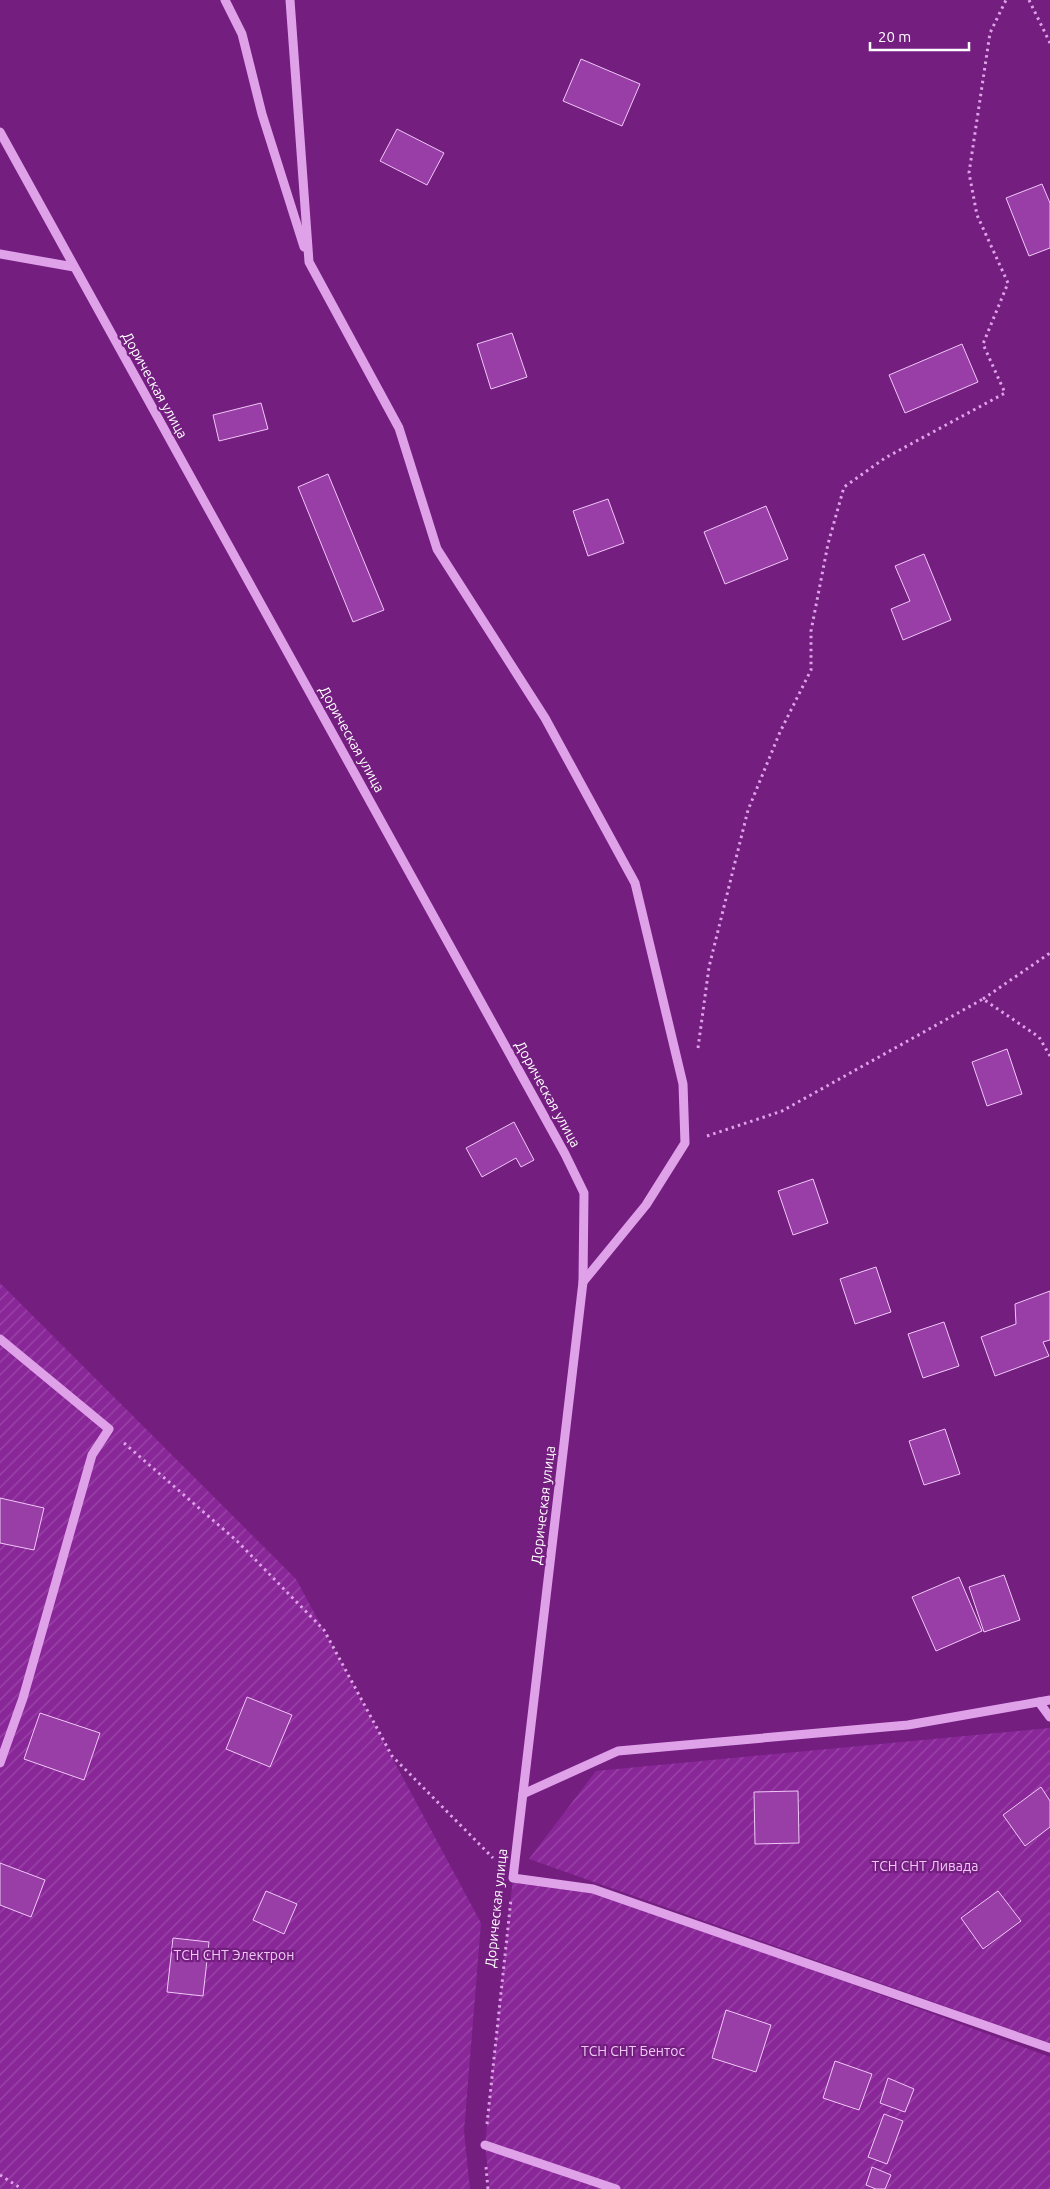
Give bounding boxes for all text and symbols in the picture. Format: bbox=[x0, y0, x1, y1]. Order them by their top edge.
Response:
scale bar bbox=[870, 20, 969, 52]
text: 20 m bbox=[878, 28, 911, 45]
street label: Дорическая улица bbox=[119, 329, 191, 441]
street label: Дорическая улица bbox=[316, 683, 388, 795]
street label: Дорическая улица bbox=[512, 1038, 584, 1150]
street label: Дорическая улица bbox=[528, 1445, 558, 1565]
street label: Дорическая улица bbox=[482, 1848, 510, 1968]
park label: ТСН СНТ Ливада bbox=[872, 1858, 978, 1874]
park label: ТСН СНТ Электрон bbox=[174, 1947, 294, 1963]
park label: ТСН СНТ Бентос bbox=[581, 2043, 685, 2059]

